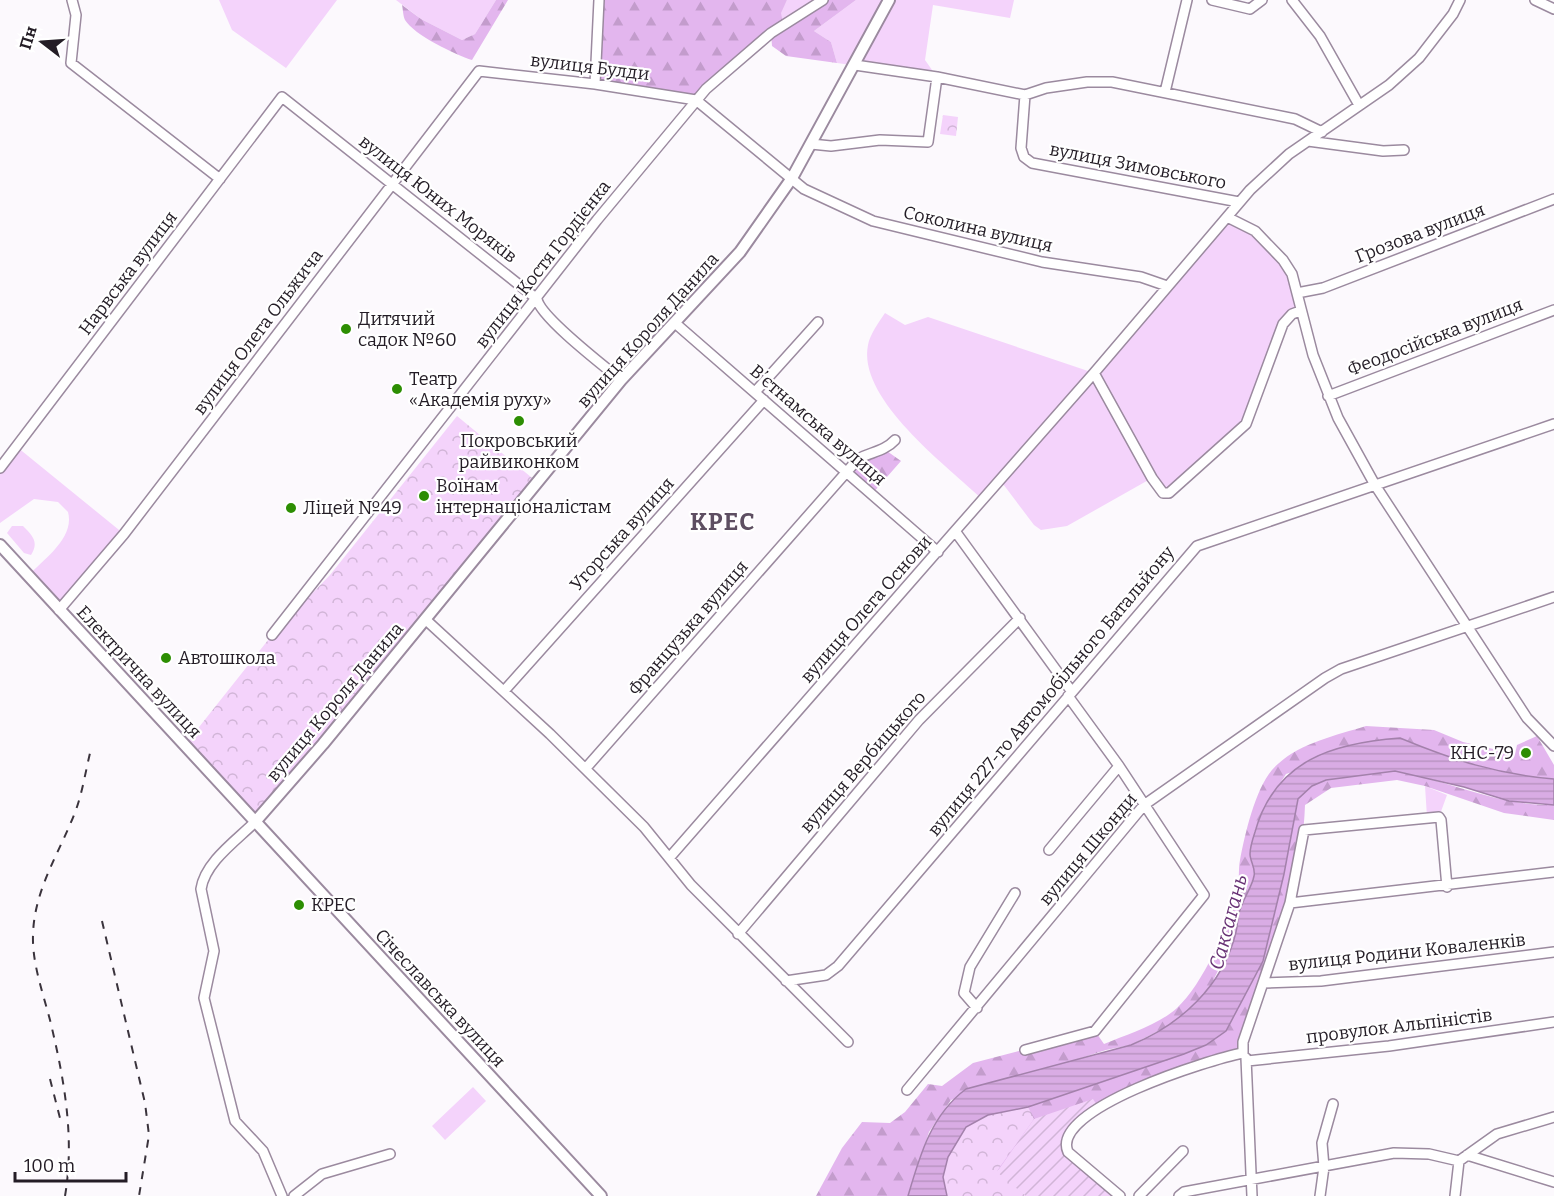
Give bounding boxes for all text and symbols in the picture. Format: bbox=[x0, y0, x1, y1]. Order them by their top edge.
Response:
north arrow bbox=[12, 12, 72, 72]
text: Пн bbox=[16, 24, 41, 52]
street label: вулиця Булди bbox=[529, 49, 651, 85]
street label: вулиця Юних Моряків bbox=[355, 130, 521, 268]
street label: вулиця Зимовського bbox=[1048, 138, 1228, 194]
street label: вулиця Костя Гордієнка bbox=[471, 176, 615, 352]
street label: Грозова вулиця bbox=[1352, 198, 1488, 268]
street label: Соколина вулиця bbox=[901, 201, 1055, 257]
street label: Нарвська вулиця bbox=[74, 207, 182, 339]
street label: вулиця Олега Ольжича bbox=[189, 245, 327, 419]
street label: вулиця Короля Данила bbox=[573, 248, 723, 412]
street label: Феодосійська вулиця bbox=[1344, 293, 1526, 381]
place label: Дитячий садок №60 bbox=[358, 308, 457, 351]
marker: Дитячий садок №60 bbox=[339, 322, 353, 336]
street label: Вʼєтнамська вулиця bbox=[745, 360, 891, 490]
place label: Театр «Академія руху» bbox=[409, 368, 551, 411]
marker: Театр «Академія руху» bbox=[390, 382, 404, 396]
marker: Покровський райвиконком bbox=[512, 414, 526, 428]
place label: Покровський райвиконком bbox=[459, 430, 579, 473]
street label: Угорська вулиця bbox=[565, 473, 679, 595]
place label: Воїнам інтернаціоналістам bbox=[436, 475, 611, 518]
marker: Воїнам інтернаціоналістам bbox=[417, 489, 431, 503]
place label: Ліцей №49 bbox=[303, 497, 402, 519]
marker: Ліцей №49 bbox=[284, 501, 298, 515]
district label: КРЕС bbox=[690, 508, 756, 536]
street label: вулиця Олега Основи bbox=[796, 531, 936, 687]
street label: вулиця 227-го Автомобільного Батальйону bbox=[923, 541, 1179, 840]
street label: Французька вулиця bbox=[623, 556, 753, 700]
street label: Електрична вулиця bbox=[72, 601, 206, 743]
street label: вулиця Короля Данила bbox=[262, 618, 408, 786]
place label: Автошкола bbox=[178, 647, 276, 669]
marker: Автошкола bbox=[159, 651, 173, 665]
street label: вулиця Вербицького bbox=[795, 687, 931, 837]
place label: КНС-79 bbox=[1450, 742, 1514, 764]
marker: КНС-79 bbox=[1519, 746, 1533, 760]
street label: вулиця Шконди bbox=[1035, 788, 1142, 910]
water label: Саксагань bbox=[1204, 872, 1252, 972]
place label: КРЕС bbox=[311, 894, 356, 916]
marker: КРЕС bbox=[292, 898, 306, 912]
street label: Січеславська вулиця bbox=[370, 924, 510, 1072]
street label: вулиця Родини Коваленків bbox=[1287, 929, 1527, 975]
street label: провулок Альпіністів bbox=[1305, 1004, 1493, 1048]
scale bar bbox=[15, 1145, 126, 1183]
text: 100 m bbox=[24, 1155, 75, 1177]

